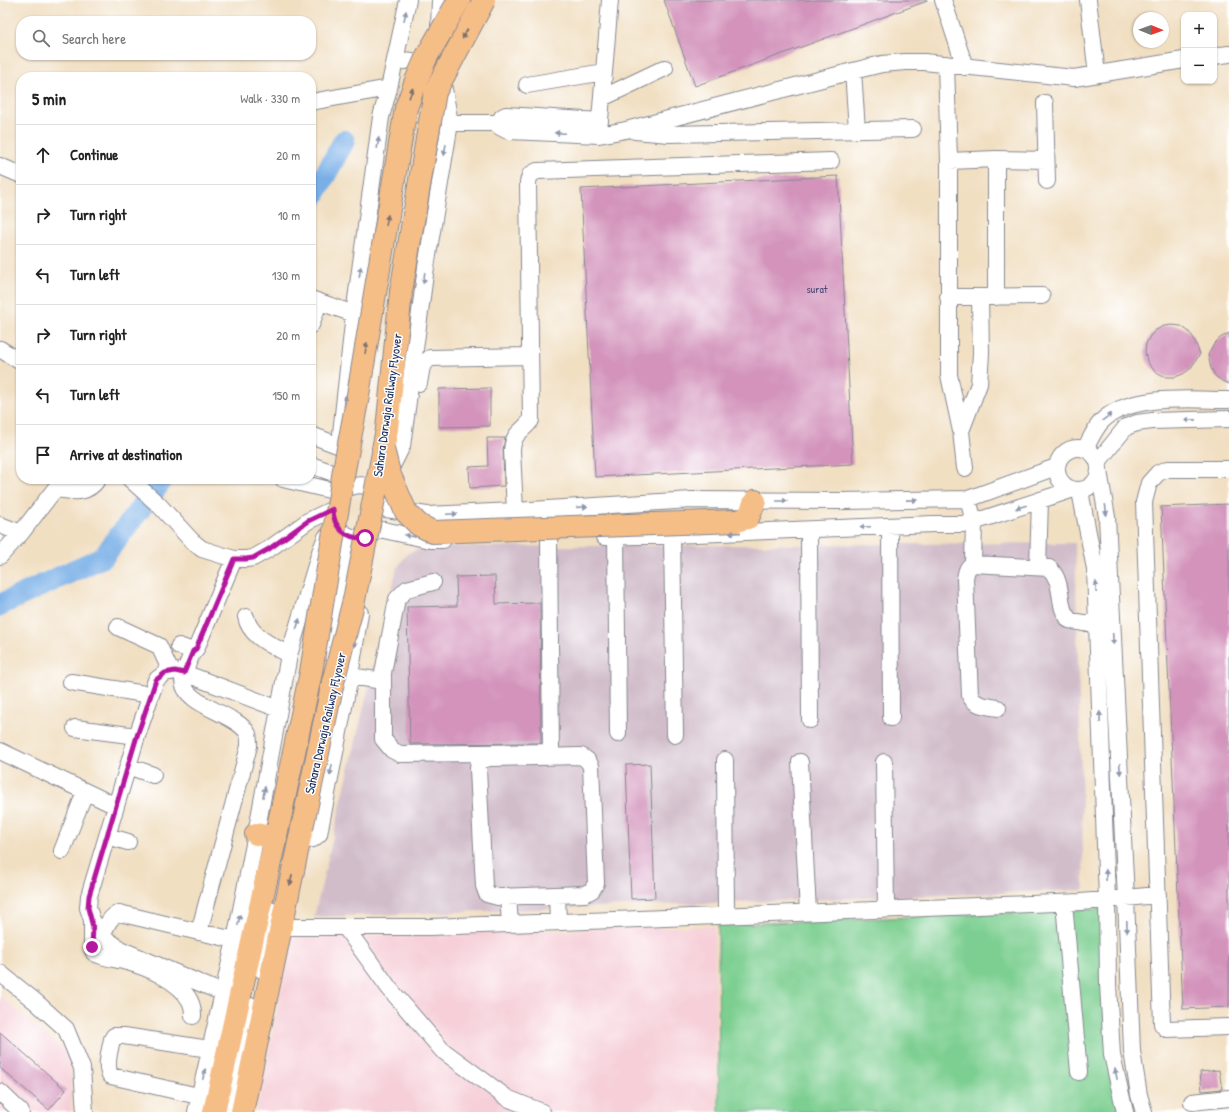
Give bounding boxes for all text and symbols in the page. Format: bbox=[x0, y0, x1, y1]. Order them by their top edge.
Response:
one-way arrow bbox=[402, 10, 408, 22]
north arrow bbox=[1133, 12, 1169, 48]
map controls bbox=[1181, 12, 1217, 84]
button: + bbox=[1181, 12, 1217, 48]
search box bbox=[16, 16, 316, 60]
icon: search bbox=[30, 27, 52, 49]
text: Search here bbox=[62, 28, 126, 49]
one-way arrow bbox=[461, 28, 468, 40]
button: − bbox=[1181, 48, 1217, 84]
one-way arrow bbox=[409, 86, 415, 98]
text: 5 min bbox=[32, 87, 66, 110]
text: Walk · 330 m bbox=[240, 89, 300, 107]
one-way arrow bbox=[554, 130, 566, 137]
one-way arrow bbox=[375, 137, 381, 149]
icon: ahead bbox=[32, 144, 54, 166]
text: Continue bbox=[70, 144, 118, 165]
one-way arrow bbox=[442, 144, 448, 156]
text: 20 m bbox=[276, 146, 300, 164]
icon: right bbox=[32, 204, 54, 226]
text: Turn right bbox=[70, 204, 126, 225]
text: 10 m bbox=[278, 206, 300, 224]
one-way arrow bbox=[384, 214, 390, 226]
icon: left bbox=[32, 264, 54, 286]
text: Turn left bbox=[70, 264, 120, 285]
text: 130 m bbox=[272, 266, 300, 284]
one-way arrow bbox=[357, 266, 363, 278]
one-way arrow bbox=[421, 272, 427, 284]
house number: surat bbox=[807, 282, 828, 296]
icon: right bbox=[32, 324, 54, 346]
text: Turn right bbox=[70, 324, 126, 345]
text: 20 m bbox=[276, 326, 300, 344]
street label: Sahara Darwaja Railway Flyover bbox=[368, 332, 406, 478]
one-way arrow bbox=[363, 342, 369, 355]
icon: left bbox=[32, 384, 54, 406]
text: Turn left bbox=[70, 384, 120, 405]
text: 150 m bbox=[272, 386, 300, 404]
one-way arrow bbox=[342, 395, 348, 407]
one-way arrow bbox=[1102, 414, 1112, 422]
one-way arrow bbox=[1183, 417, 1196, 423]
icon: arrive bbox=[32, 444, 54, 466]
text: Arrive at destination bbox=[70, 444, 182, 465]
one-way arrow bbox=[906, 497, 919, 503]
one-way arrow bbox=[776, 498, 789, 504]
one-way arrow bbox=[576, 504, 588, 511]
one-way arrow bbox=[1014, 504, 1026, 510]
one-way arrow bbox=[1103, 504, 1110, 516]
one-way arrow bbox=[446, 511, 459, 517]
one-way arrow bbox=[858, 524, 871, 530]
route start bbox=[356, 529, 374, 547]
one-way arrow bbox=[728, 530, 741, 536]
one-way arrow bbox=[404, 532, 416, 538]
one-way arrow bbox=[1092, 581, 1099, 593]
one-way arrow bbox=[295, 618, 301, 630]
one-way arrow bbox=[1110, 633, 1117, 645]
one-way arrow bbox=[352, 636, 358, 648]
street label: Sahara Darwaja Railway Flyover bbox=[300, 650, 350, 796]
one-way arrow bbox=[1097, 711, 1104, 723]
one-way arrow bbox=[1116, 763, 1123, 775]
one-way arrow bbox=[328, 764, 334, 776]
one-way arrow bbox=[262, 786, 268, 798]
one-way arrow bbox=[1103, 868, 1109, 881]
one-way arrow bbox=[287, 874, 293, 886]
one-way arrow bbox=[236, 914, 242, 926]
one-way arrow bbox=[1124, 921, 1130, 934]
route end bbox=[83, 938, 101, 956]
one-way arrow bbox=[201, 1068, 207, 1080]
one-way arrow bbox=[1113, 1068, 1119, 1080]

